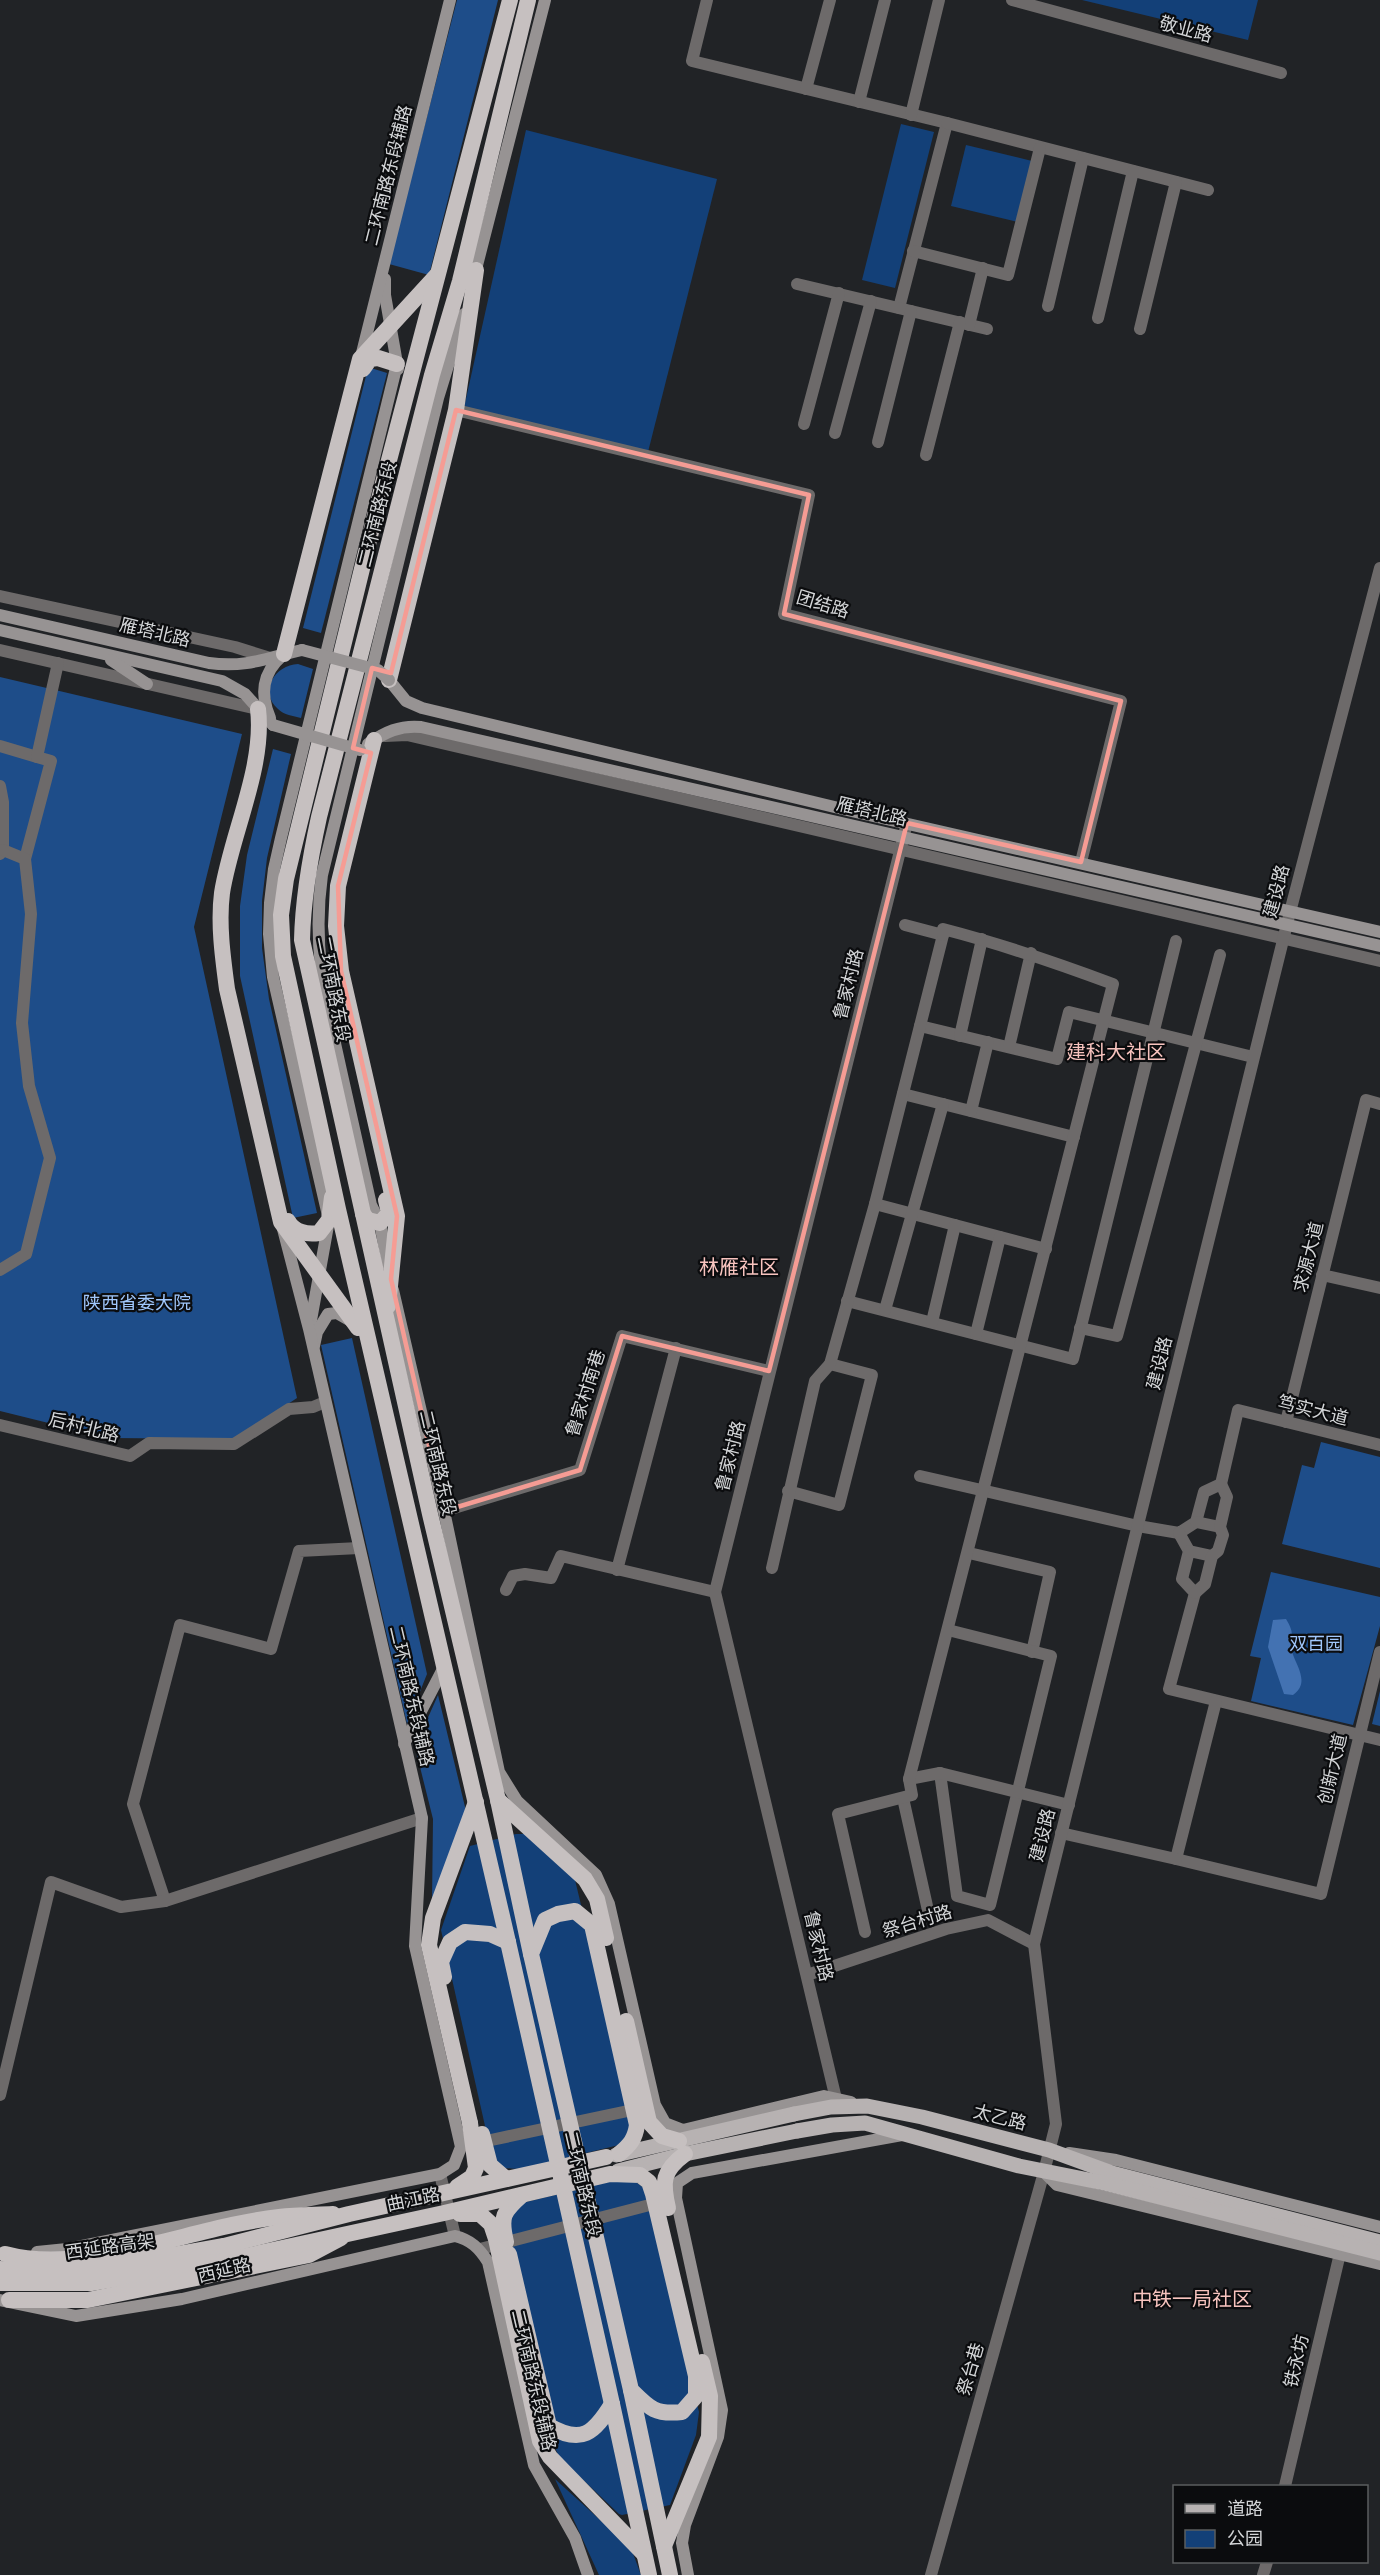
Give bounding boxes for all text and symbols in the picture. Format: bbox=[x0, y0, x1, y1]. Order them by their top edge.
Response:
street label: 敬业路 bbox=[1157, 12, 1215, 46]
street label: 二环南路东段辅路 bbox=[360, 103, 416, 247]
street label: 二环南路东段 bbox=[354, 459, 400, 569]
street label: 团结路 bbox=[794, 586, 852, 622]
street label: 雁塔北路 bbox=[118, 614, 192, 650]
street label: 雁塔北路 bbox=[835, 793, 909, 829]
street label: 建设路 bbox=[1259, 862, 1293, 920]
street label: 二环南路东段 bbox=[313, 934, 355, 1044]
street label: 鲁家村路 bbox=[829, 947, 867, 1021]
district label: 建科大社区 bbox=[1066, 1040, 1166, 1064]
street label: 求源大道 bbox=[1289, 1220, 1327, 1294]
district label: 林雁社区 bbox=[699, 1255, 779, 1279]
park label: 陕西省委大院 bbox=[83, 1292, 191, 1313]
street label: 建设路 bbox=[1142, 1334, 1176, 1392]
street label: 鲁家村南巷 bbox=[561, 1347, 609, 1439]
street label: 笃实大道 bbox=[1276, 1391, 1350, 1429]
street label: 后村北路 bbox=[47, 1408, 121, 1446]
street label: 二环南路东段 bbox=[416, 1408, 460, 1518]
street label: 鲁家村路 bbox=[711, 1419, 749, 1493]
street label: 二环南路东段辅路 bbox=[386, 1623, 438, 1769]
park label: 双百园 bbox=[1289, 1633, 1343, 1654]
street label: 创新大道 bbox=[1314, 1732, 1350, 1806]
street label: 建设路 bbox=[1025, 1806, 1059, 1864]
street label: 祭台村路 bbox=[880, 1900, 954, 1942]
street label: 鲁家村路 bbox=[801, 1909, 837, 1983]
street label: 太乙路 bbox=[971, 2100, 1029, 2134]
street label: 二环南路东段 bbox=[561, 2129, 605, 2239]
street label: 曲江路 bbox=[384, 2183, 442, 2215]
street label: 西延路高架 bbox=[64, 2229, 156, 2263]
street label: 西延路 bbox=[195, 2254, 253, 2286]
district label: 中铁一局社区 bbox=[1132, 2287, 1252, 2311]
street label: 二环南路东段辅路 bbox=[508, 2307, 560, 2453]
street label: 铁永坊 bbox=[1280, 2332, 1312, 2390]
street label: 祭台巷 bbox=[952, 2340, 988, 2398]
legend bbox=[1173, 2485, 1368, 2563]
text: 道路 bbox=[1227, 2498, 1263, 2519]
text: 公园 bbox=[1227, 2528, 1263, 2549]

